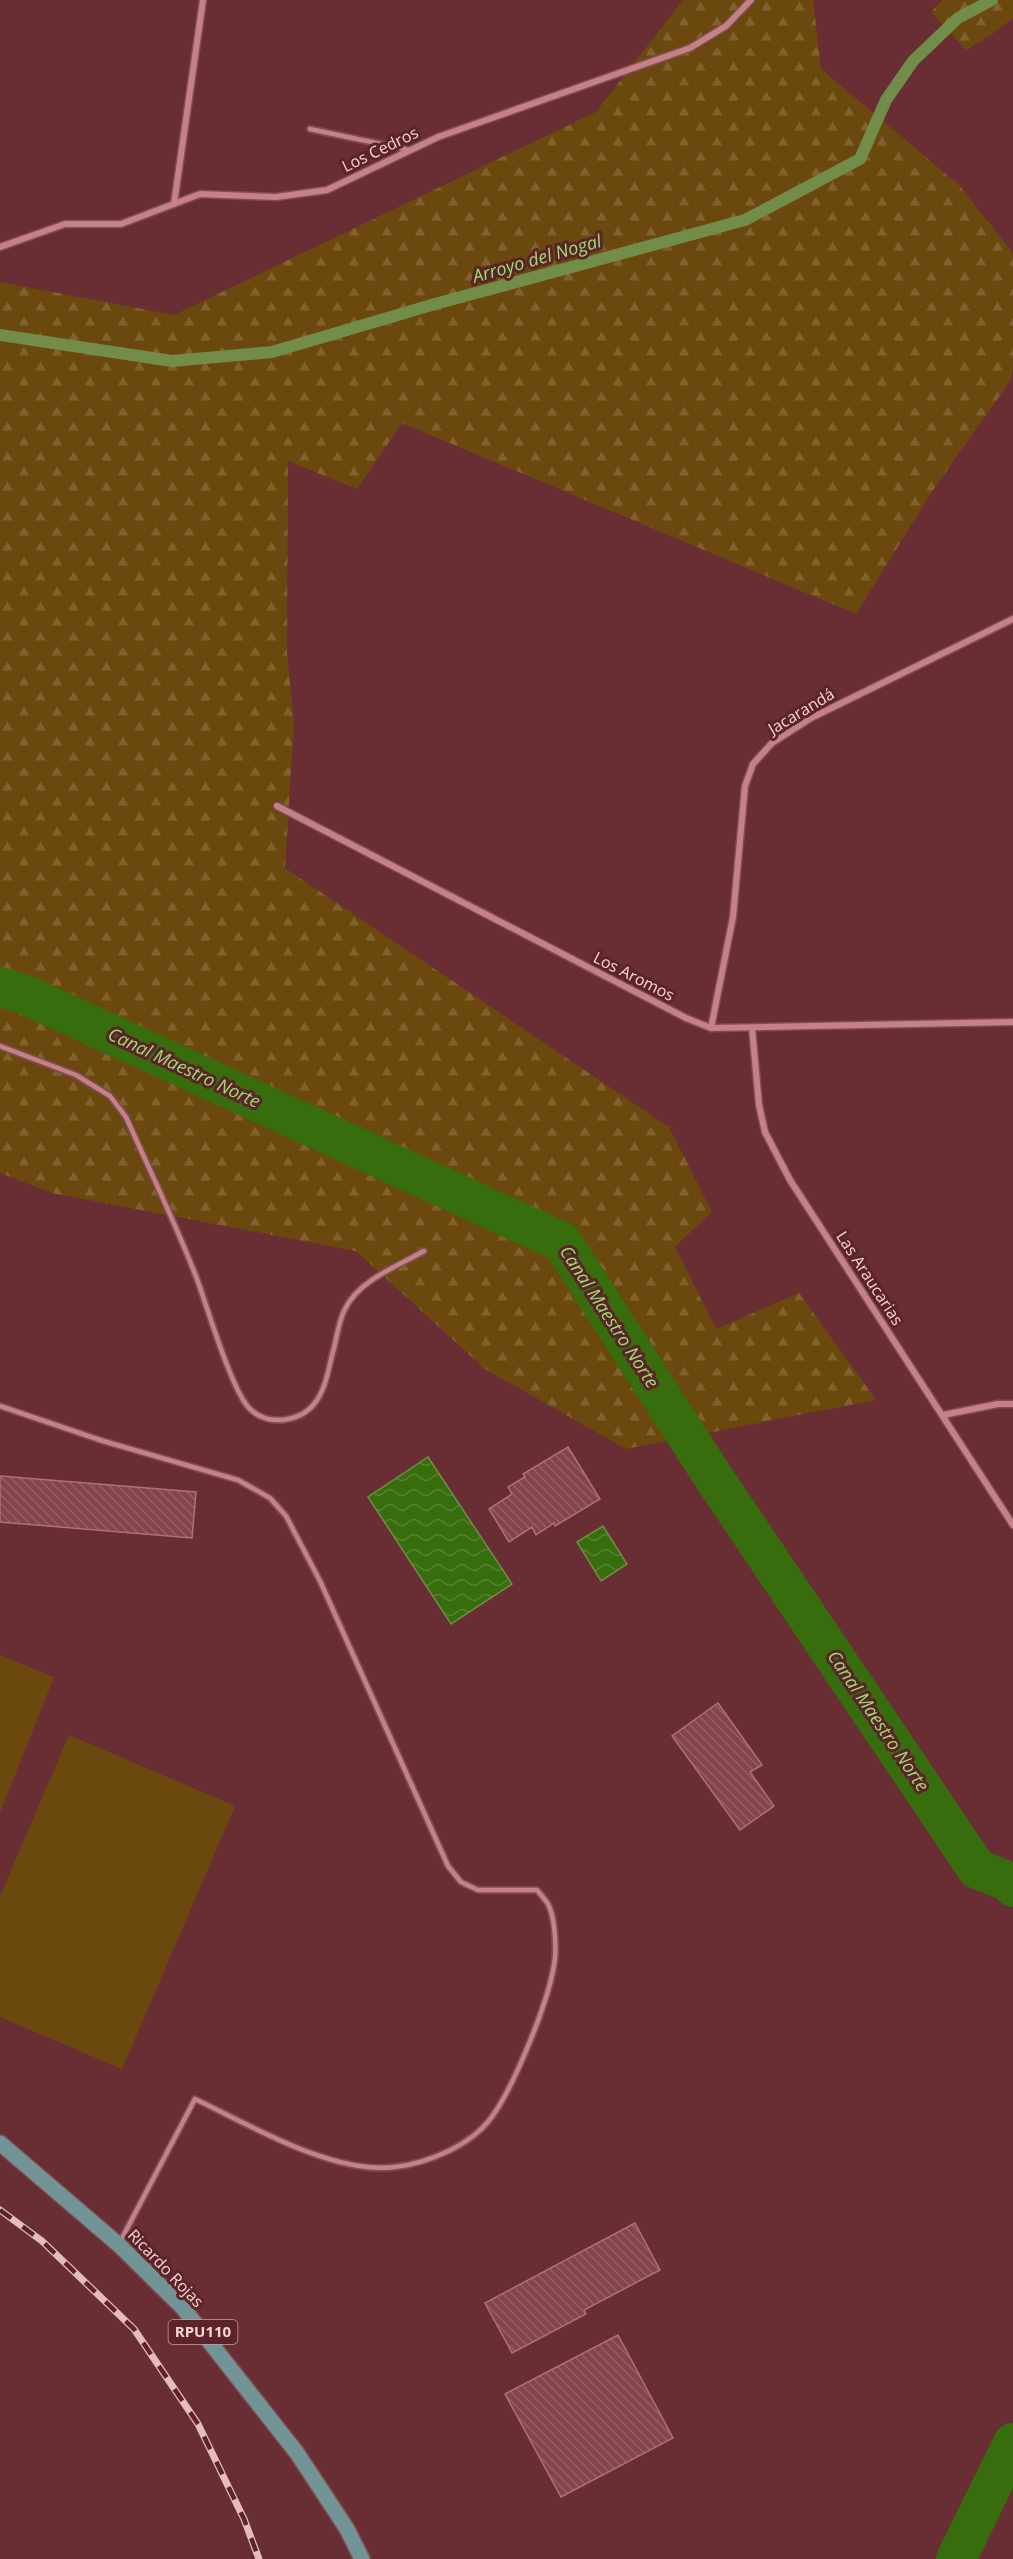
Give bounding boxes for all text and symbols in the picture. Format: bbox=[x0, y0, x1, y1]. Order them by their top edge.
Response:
street label: Los Cedros bbox=[338, 121, 422, 177]
water label: Arroyo del Nogal bbox=[468, 228, 604, 288]
street label: Jacarandá bbox=[762, 683, 838, 740]
street label: Los Aromos bbox=[590, 946, 678, 1006]
water label: Canal Maestro Norte bbox=[105, 1021, 264, 1113]
street label: Las Araucarias bbox=[831, 1227, 909, 1329]
water label: Canal Maestro Norte bbox=[555, 1241, 665, 1392]
water label: Canal Maestro Norte bbox=[823, 1645, 935, 1796]
street label: Ricardo Rojas bbox=[123, 2224, 209, 2312]
road number: RPU110 bbox=[168, 2320, 238, 2344]

